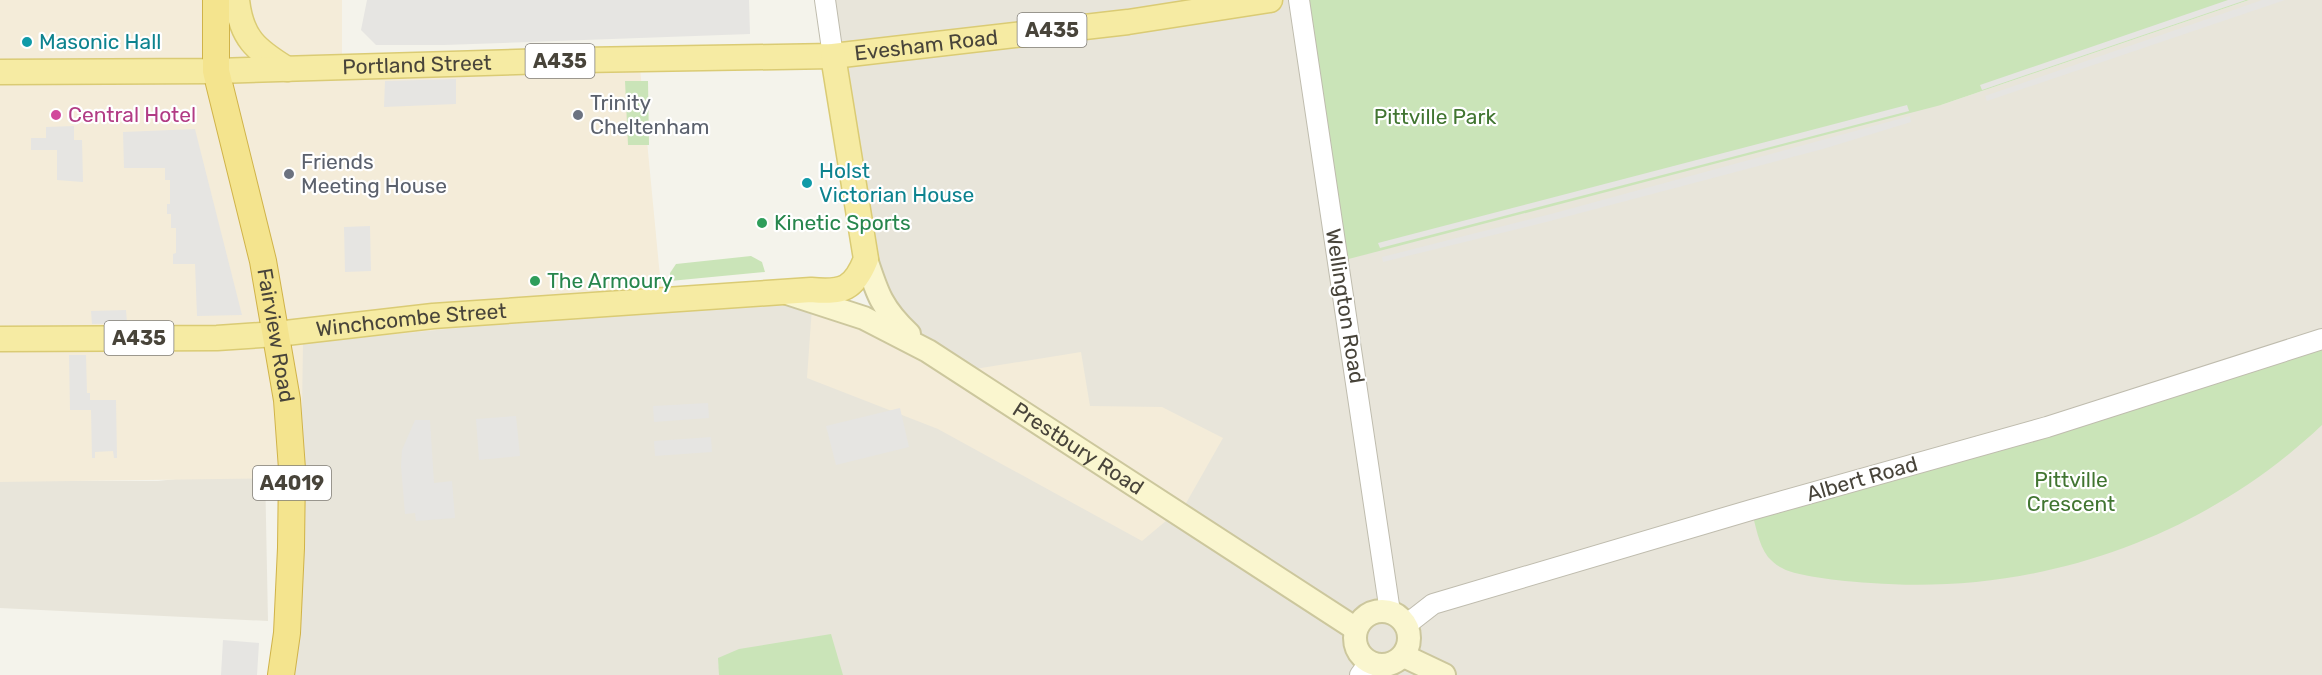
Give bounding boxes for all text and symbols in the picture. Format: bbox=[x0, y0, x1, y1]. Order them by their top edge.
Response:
road number: A435 bbox=[1018, 13, 1086, 47]
street label: Evesham Road bbox=[853, 24, 999, 65]
place label: Masonic Hall bbox=[39, 29, 161, 54]
marker: Masonic Hall bbox=[20, 35, 34, 49]
road number: A435 bbox=[526, 44, 594, 78]
street label: Portland Street bbox=[342, 50, 492, 79]
place label: Trinity Cheltenham bbox=[590, 90, 709, 139]
place label: Central Hotel bbox=[68, 102, 196, 127]
park label: Pittville Park bbox=[1374, 104, 1496, 129]
marker: Central Hotel bbox=[49, 108, 63, 122]
marker: Trinity Cheltenham bbox=[571, 108, 585, 122]
place label: Friends Meeting House bbox=[301, 149, 447, 198]
place label: Holst Victorian House bbox=[819, 158, 974, 207]
marker: Friends Meeting House bbox=[282, 167, 296, 181]
marker: Holst Victorian House bbox=[800, 176, 814, 190]
place label: Kinetic Sports bbox=[774, 210, 911, 235]
marker: Kinetic Sports bbox=[755, 216, 769, 230]
street label: Wellington Road bbox=[1321, 227, 1370, 385]
street label: Fairview Road bbox=[252, 266, 300, 404]
place label: The Armoury bbox=[547, 268, 673, 293]
marker: The Armoury bbox=[528, 274, 542, 288]
street label: Winchcombe Street bbox=[314, 298, 507, 341]
road number: A435 bbox=[104, 321, 174, 355]
street label: Prestbury Road bbox=[1008, 396, 1149, 500]
street label: Albert Road bbox=[1803, 451, 1920, 506]
road number: A4019 bbox=[253, 466, 331, 500]
park label: Pittville Crescent bbox=[2027, 467, 2115, 516]

